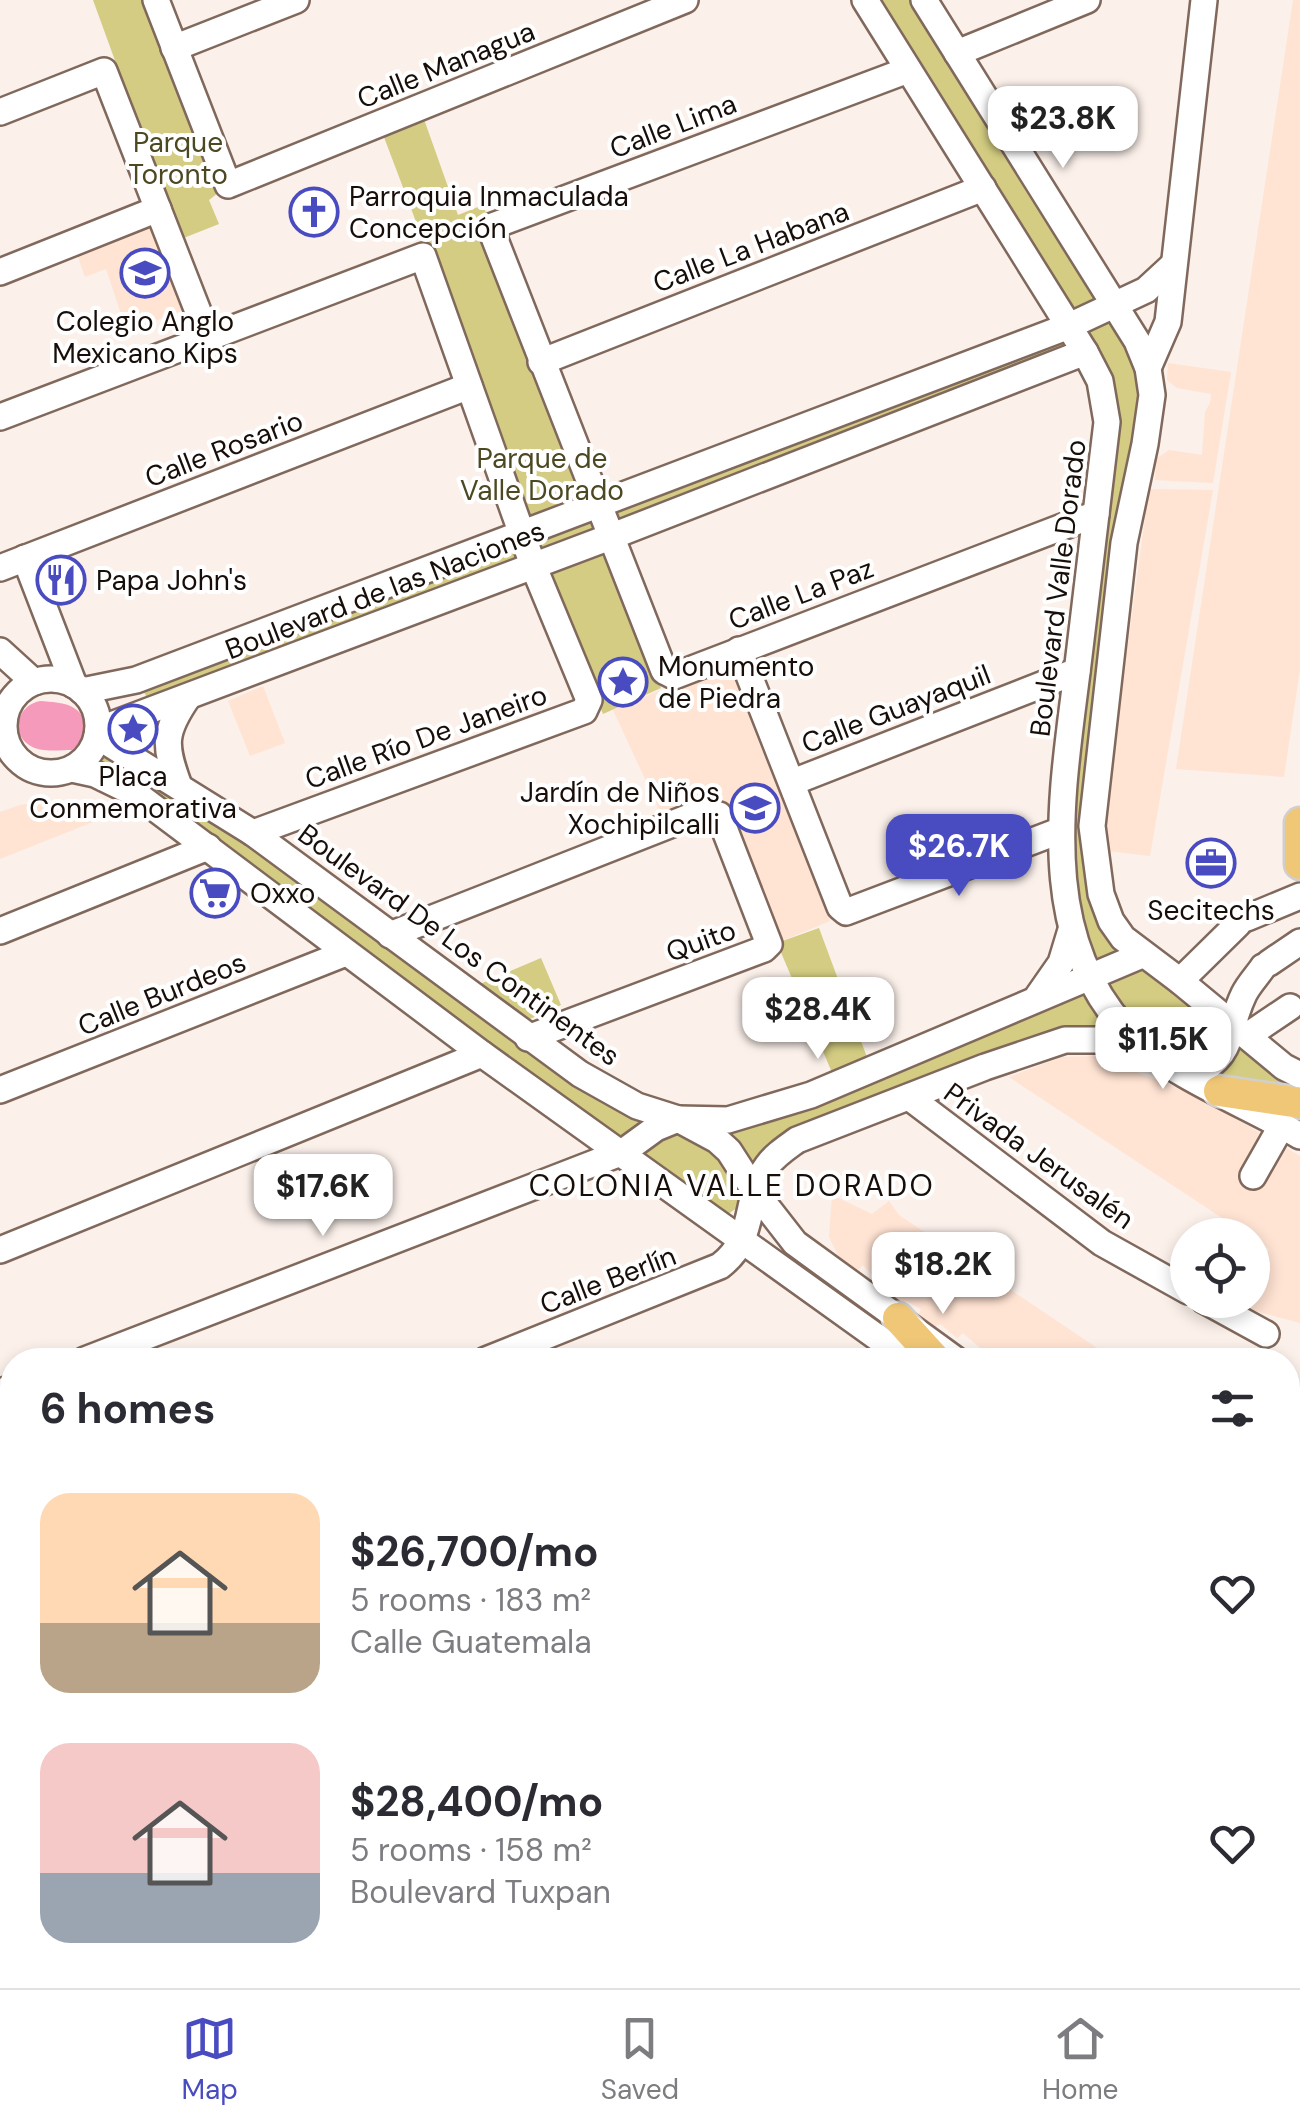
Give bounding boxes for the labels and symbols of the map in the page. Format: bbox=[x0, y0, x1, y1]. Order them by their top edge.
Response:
street label: Calle Managua bbox=[352, 13, 540, 117]
street label: Calle Lima bbox=[604, 85, 742, 167]
pin: $23.8K bbox=[982, 86, 1144, 171]
park label: Parque Toronto bbox=[128, 124, 228, 193]
place label: Parroquia Inmaculada Concepción bbox=[349, 178, 629, 247]
church icon: Parroquia Inmaculada Concepción bbox=[288, 186, 340, 238]
street label: Calle La Habana bbox=[648, 193, 854, 301]
school or university icon: Colegio Anglo Mexicano Kips bbox=[119, 247, 171, 299]
place label: Colegio Anglo Mexicano Kips bbox=[52, 303, 238, 372]
street label: Calle Rosario bbox=[140, 402, 308, 496]
street label: Boulevard Valle Dorado bbox=[1021, 437, 1095, 739]
park label: Parque de Valle Dorado bbox=[460, 440, 624, 509]
street label: Boulevard de las Naciones bbox=[220, 512, 550, 668]
street label: Calle La Paz bbox=[723, 549, 879, 639]
restaurant icon: Papa John's bbox=[35, 554, 87, 606]
place label: Papa John's bbox=[96, 562, 247, 599]
place label: Monumento de Piedra bbox=[658, 648, 814, 717]
place icon: Monumento de Piedra bbox=[597, 656, 649, 708]
street label: Calle Guayaquil bbox=[796, 656, 996, 762]
street label: Calle Río De Janeiro bbox=[300, 676, 552, 798]
place icon: Placa Conmemorativa bbox=[107, 703, 159, 755]
place label: Placa Conmemorativa bbox=[29, 758, 237, 827]
place label: Jardín de Niños Xochipilcalli bbox=[520, 774, 720, 843]
school or university icon: Jardín de Niños Xochipilcalli bbox=[729, 782, 781, 834]
pin: $26.7K bbox=[878, 814, 1040, 899]
street label: Boulevard De Los Continentes bbox=[291, 816, 627, 1074]
office icon: Secitechs bbox=[1185, 837, 1237, 889]
supermarket icon: Oxxo bbox=[189, 867, 241, 919]
place label: Oxxo bbox=[250, 875, 315, 912]
place label: Secitechs bbox=[1147, 892, 1275, 929]
street label: Quito bbox=[661, 911, 741, 971]
street label: Calle Burdeos bbox=[73, 944, 251, 1044]
pin: $28.4K bbox=[737, 977, 899, 1062]
pin: $11.5K bbox=[1082, 1007, 1244, 1092]
street label: Privada Jerusalén bbox=[936, 1074, 1142, 1238]
pin: $17.6K bbox=[242, 1154, 404, 1239]
district label: COLONIA VALLE DORADO bbox=[529, 1166, 935, 1205]
pin: $18.2K bbox=[862, 1232, 1024, 1317]
street label: Calle Berlín bbox=[535, 1237, 681, 1323]

